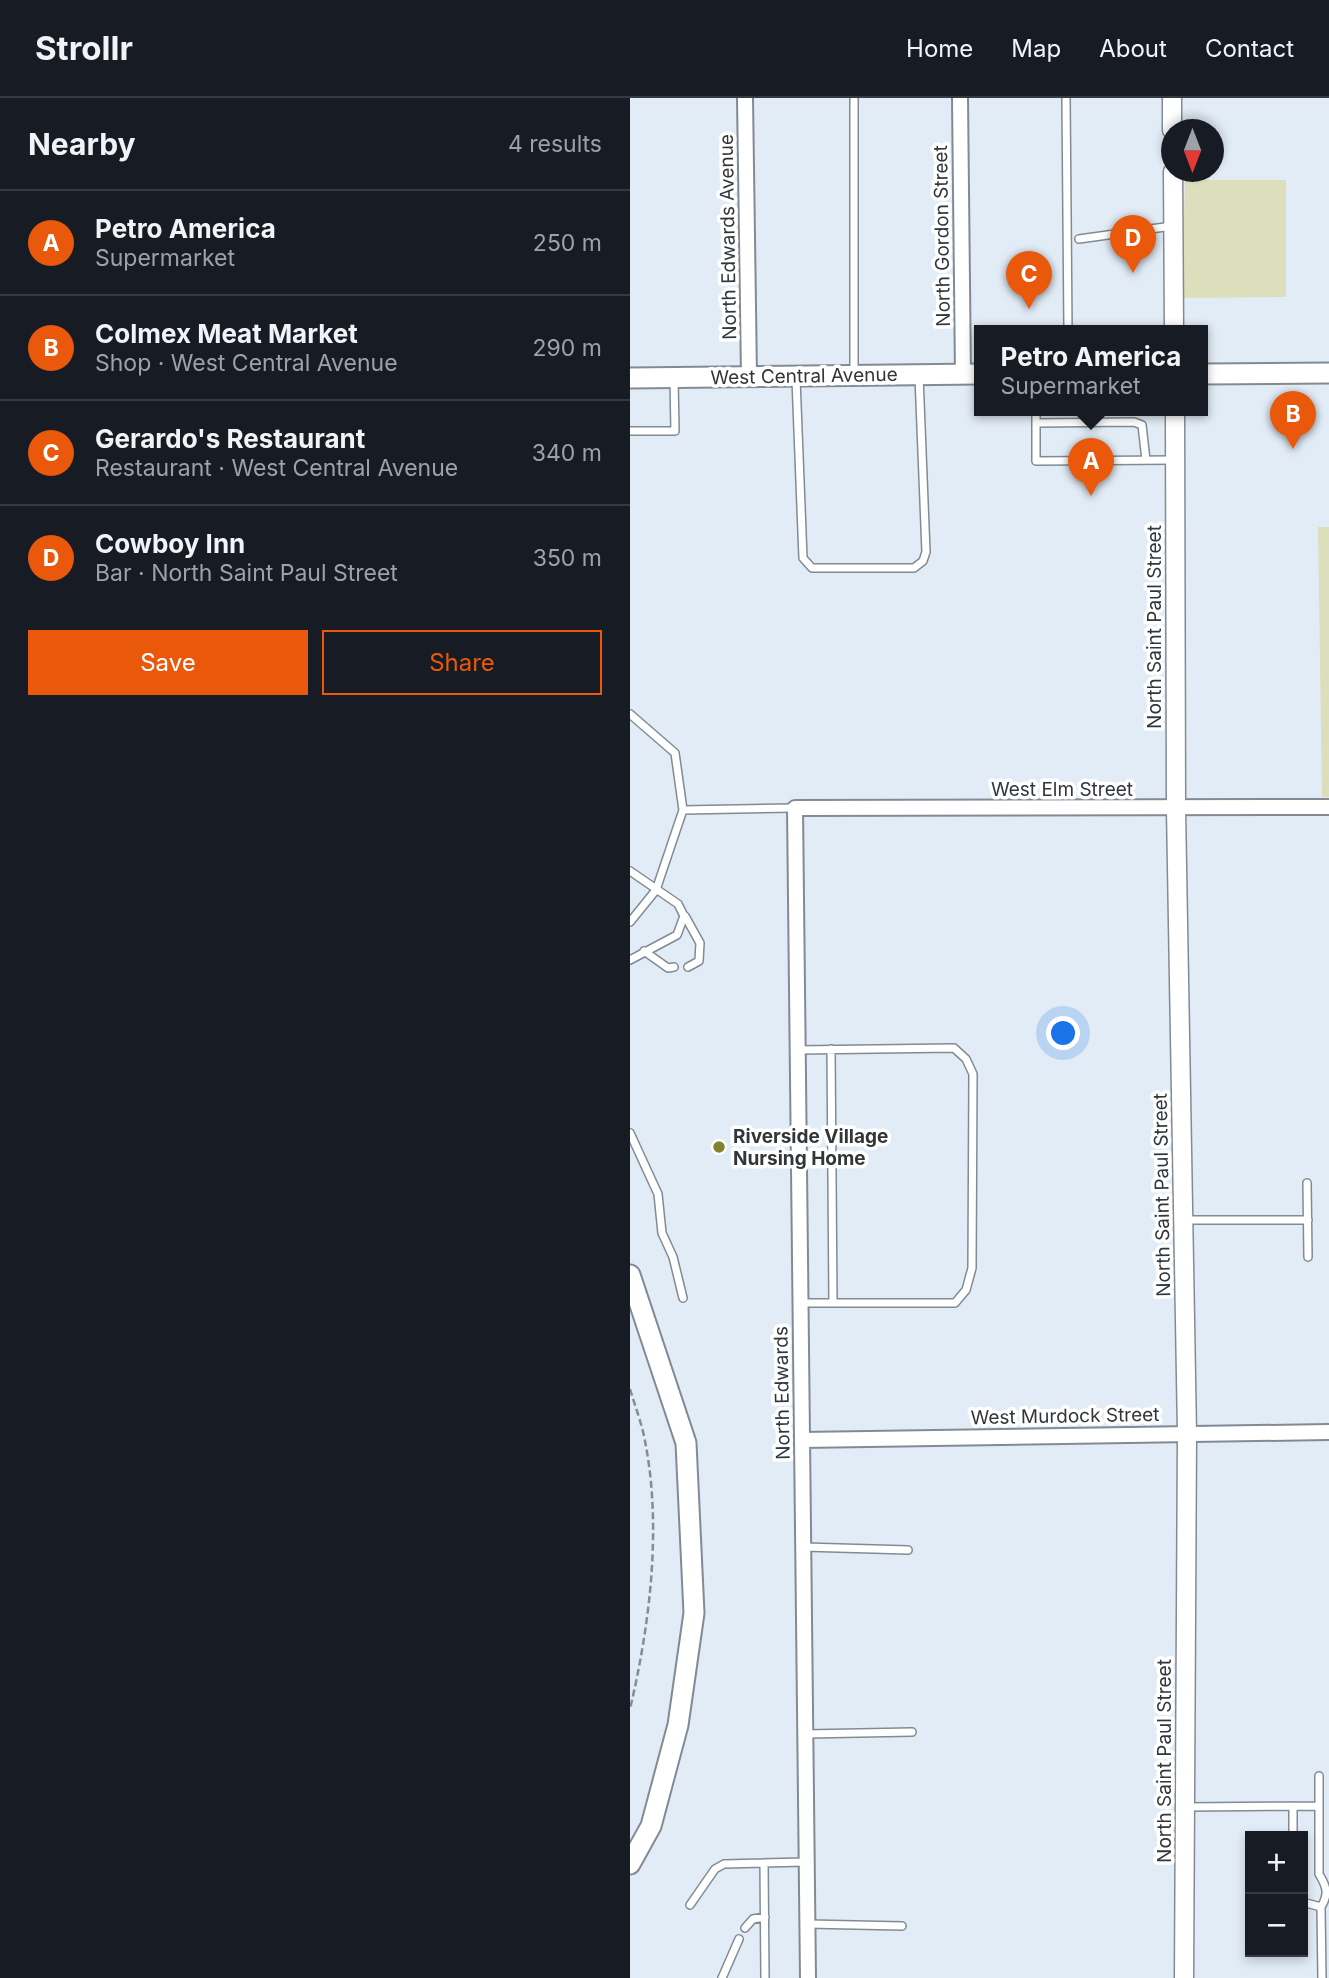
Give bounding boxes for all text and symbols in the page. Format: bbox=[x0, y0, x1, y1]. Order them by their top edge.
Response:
text: Strollr bbox=[35, 28, 133, 68]
text: Home bbox=[906, 34, 973, 63]
text: Map bbox=[1011, 34, 1061, 63]
text: About bbox=[1099, 34, 1167, 63]
text: Contact bbox=[1205, 34, 1294, 63]
north arrow bbox=[1161, 119, 1224, 182]
text: Nearby bbox=[28, 126, 136, 162]
text: 4 results bbox=[508, 130, 602, 158]
street label: North Edwards Avenue bbox=[715, 134, 741, 340]
street label: North Gordon Street bbox=[929, 145, 955, 327]
text: Petro America bbox=[95, 213, 276, 244]
pin: D bbox=[1110, 215, 1156, 273]
text: A bbox=[42, 229, 60, 257]
text: 250 m bbox=[533, 229, 602, 257]
text: Supermarket bbox=[95, 244, 235, 272]
pin: C bbox=[1006, 251, 1052, 309]
text: Colmex Meat Market bbox=[95, 318, 358, 349]
popup bbox=[974, 325, 1208, 416]
text: B bbox=[43, 334, 59, 362]
text: 290 m bbox=[533, 334, 602, 362]
text: Petro America bbox=[1001, 341, 1181, 372]
text: Shop · West Central Avenue bbox=[95, 349, 398, 377]
street label: West Central Avenue bbox=[710, 363, 898, 389]
text: Supermarket bbox=[1001, 372, 1141, 400]
pin: B bbox=[1270, 391, 1316, 449]
text: Gerardo's Restaurant bbox=[95, 423, 365, 454]
pin: A bbox=[1068, 438, 1114, 496]
text: C bbox=[42, 439, 60, 467]
text: 340 m bbox=[532, 439, 602, 467]
text: Restaurant · West Central Avenue bbox=[95, 454, 458, 482]
street label: North Saint Paul Street bbox=[1143, 525, 1166, 729]
text: Cowboy Inn bbox=[95, 528, 245, 559]
text: D bbox=[43, 544, 59, 572]
text: 350 m bbox=[533, 544, 602, 572]
text: Bar · North Saint Paul Street bbox=[95, 559, 398, 587]
button: Save bbox=[28, 630, 308, 695]
button: Share bbox=[322, 630, 602, 695]
street label: West Elm Street bbox=[991, 778, 1133, 801]
your location bbox=[1046, 1016, 1080, 1050]
street label: North Saint Paul Street bbox=[1149, 1093, 1175, 1297]
place label: Riverside Village Nursing Home bbox=[733, 1125, 888, 1170]
marker: Riverside Village Nursing Home bbox=[711, 1139, 727, 1155]
street label: North Edwards bbox=[769, 1326, 795, 1460]
street label: West Murdock Street bbox=[970, 1403, 1160, 1429]
street label: North Saint Paul Street bbox=[1153, 1659, 1176, 1863]
map controls bbox=[1245, 1831, 1308, 1957]
button: + bbox=[1245, 1831, 1308, 1894]
button: − bbox=[1245, 1894, 1308, 1957]

